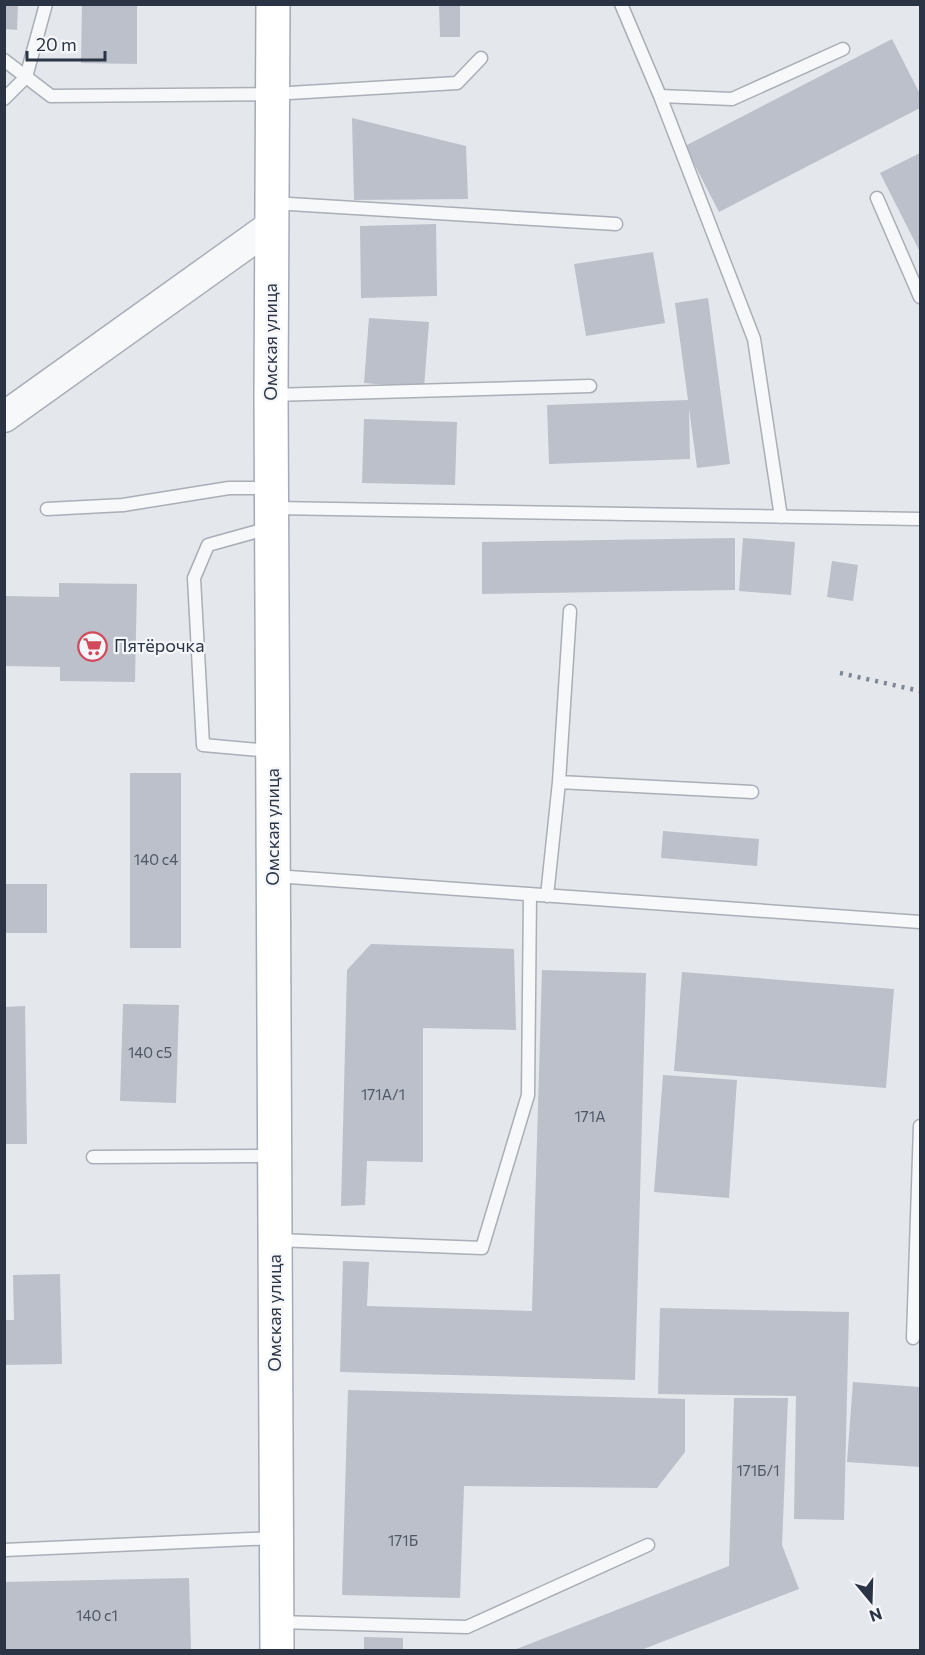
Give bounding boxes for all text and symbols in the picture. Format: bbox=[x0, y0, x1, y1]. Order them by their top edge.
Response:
scale bar bbox=[27, 24, 105, 62]
text: 20 m bbox=[36, 33, 77, 55]
street label: Омская улица bbox=[259, 283, 281, 401]
supermarket icon: Пятёрочка bbox=[77, 630, 109, 662]
place label: Пятёрочка bbox=[114, 634, 205, 656]
street label: Омская улица bbox=[261, 768, 283, 886]
house number: 140 с4 bbox=[134, 850, 178, 868]
house number: 140 с5 bbox=[128, 1043, 172, 1061]
house number: 171А/1 bbox=[361, 1085, 405, 1103]
house number: 171А bbox=[574, 1107, 606, 1125]
street label: Омская улица bbox=[263, 1254, 285, 1372]
house number: 171Б/1 bbox=[736, 1461, 780, 1479]
house number: 171Б bbox=[388, 1531, 418, 1549]
north arrow bbox=[841, 1571, 901, 1631]
text: N bbox=[867, 1605, 885, 1627]
house number: 140 с1 bbox=[76, 1606, 118, 1624]

